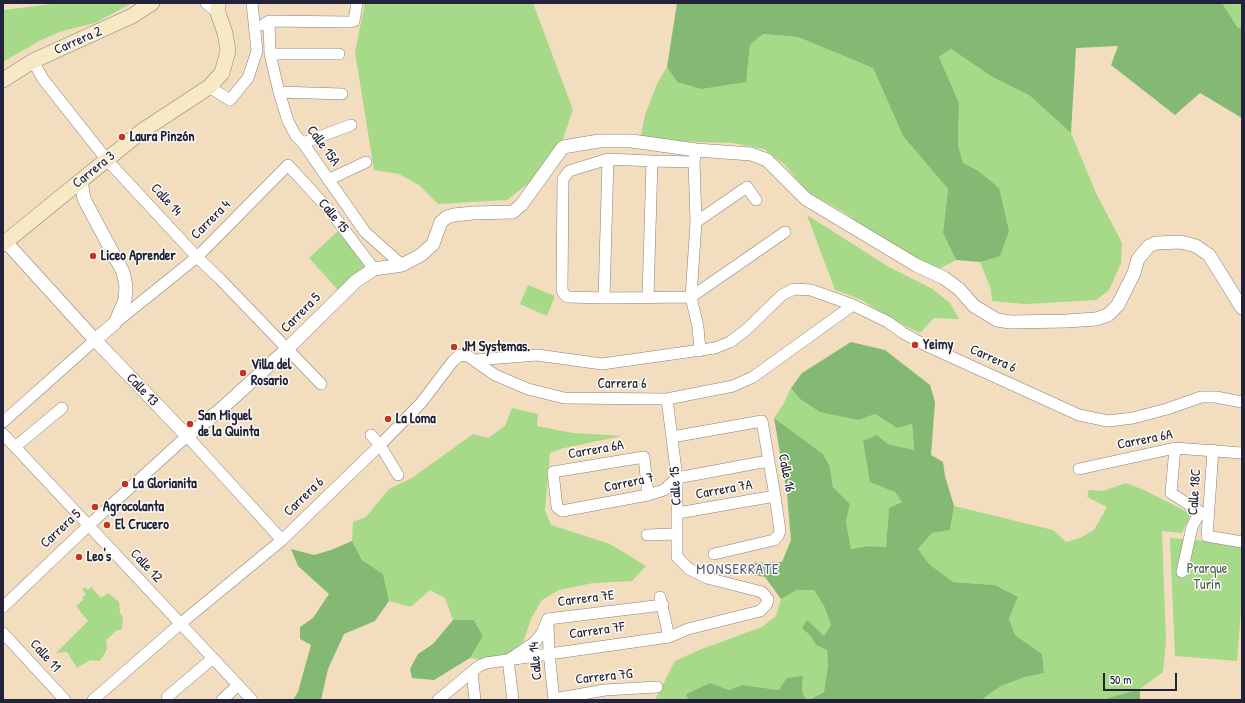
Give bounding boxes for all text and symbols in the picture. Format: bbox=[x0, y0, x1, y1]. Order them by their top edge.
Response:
street label: Carrera 2 bbox=[52, 23, 104, 59]
street label: Calle 15A bbox=[303, 123, 343, 169]
place label: Laura Pinzón bbox=[130, 129, 195, 145]
marker: Laura Pinzón bbox=[117, 132, 127, 142]
street label: Carrera 3 bbox=[69, 148, 119, 192]
street label: Calle 14 bbox=[147, 180, 185, 220]
street label: Calle 15 bbox=[314, 196, 352, 236]
street label: Carrera 4 bbox=[188, 197, 234, 243]
place label: Liceo Aprender bbox=[101, 248, 176, 264]
marker: Liceo Aprender bbox=[88, 251, 98, 261]
street label: Carrera 5 bbox=[278, 290, 324, 336]
place label: Yeimy bbox=[923, 337, 953, 353]
place label: JM Systemas. bbox=[462, 339, 530, 355]
marker: Yeimy bbox=[910, 340, 920, 350]
street label: Carrera 6 bbox=[967, 341, 1019, 377]
marker: JM Systemas. bbox=[449, 342, 459, 352]
place label: Villa del Rosario bbox=[251, 357, 292, 390]
marker: Villa del Rosario bbox=[238, 368, 248, 378]
street label: Calle 13 bbox=[122, 370, 162, 410]
street label: Carrera 6 bbox=[597, 376, 647, 392]
place label: San Miguel de la Quinta bbox=[198, 408, 259, 440]
place label: La Loma bbox=[396, 411, 436, 427]
marker: La Loma bbox=[383, 414, 393, 424]
marker: San Miguel de la Quinta bbox=[185, 419, 195, 429]
street label: Carrera 6A bbox=[1116, 426, 1174, 454]
street label: Carrera 6A bbox=[567, 437, 625, 463]
street label: Calle 16 bbox=[774, 452, 798, 494]
street label: Calle 15 bbox=[667, 466, 685, 506]
street label: Calle 18C bbox=[1185, 468, 1205, 516]
street label: Carrera 7 bbox=[603, 470, 655, 496]
street label: Carrera 6 bbox=[280, 474, 328, 520]
place label: La Glorianita bbox=[133, 476, 197, 492]
street label: Carrera 7A bbox=[694, 477, 754, 503]
marker: La Glorianita bbox=[120, 479, 130, 489]
place label: Agrocolanta bbox=[103, 499, 164, 515]
marker: Agrocolanta bbox=[90, 502, 100, 512]
street label: Carrera 5 bbox=[37, 506, 85, 552]
place label: El Crucero bbox=[115, 517, 169, 533]
marker: El Crucero bbox=[102, 520, 112, 530]
street label: Calle 12 bbox=[126, 546, 166, 586]
place label: Leo's bbox=[87, 549, 111, 565]
marker: Leo's bbox=[74, 552, 84, 562]
district label: MONSERRATE bbox=[696, 561, 780, 579]
park label: Prarque Turín bbox=[1187, 561, 1227, 594]
street label: Carrera 7E bbox=[557, 587, 615, 611]
street label: Carrera 7F bbox=[568, 619, 626, 643]
street label: Calle 11 bbox=[26, 636, 64, 676]
street label: Calle 14 bbox=[526, 641, 546, 681]
scale bar bbox=[1105, 665, 1179, 691]
street label: Carrera 7G bbox=[575, 666, 633, 688]
text: 50 m bbox=[1110, 671, 1131, 688]

